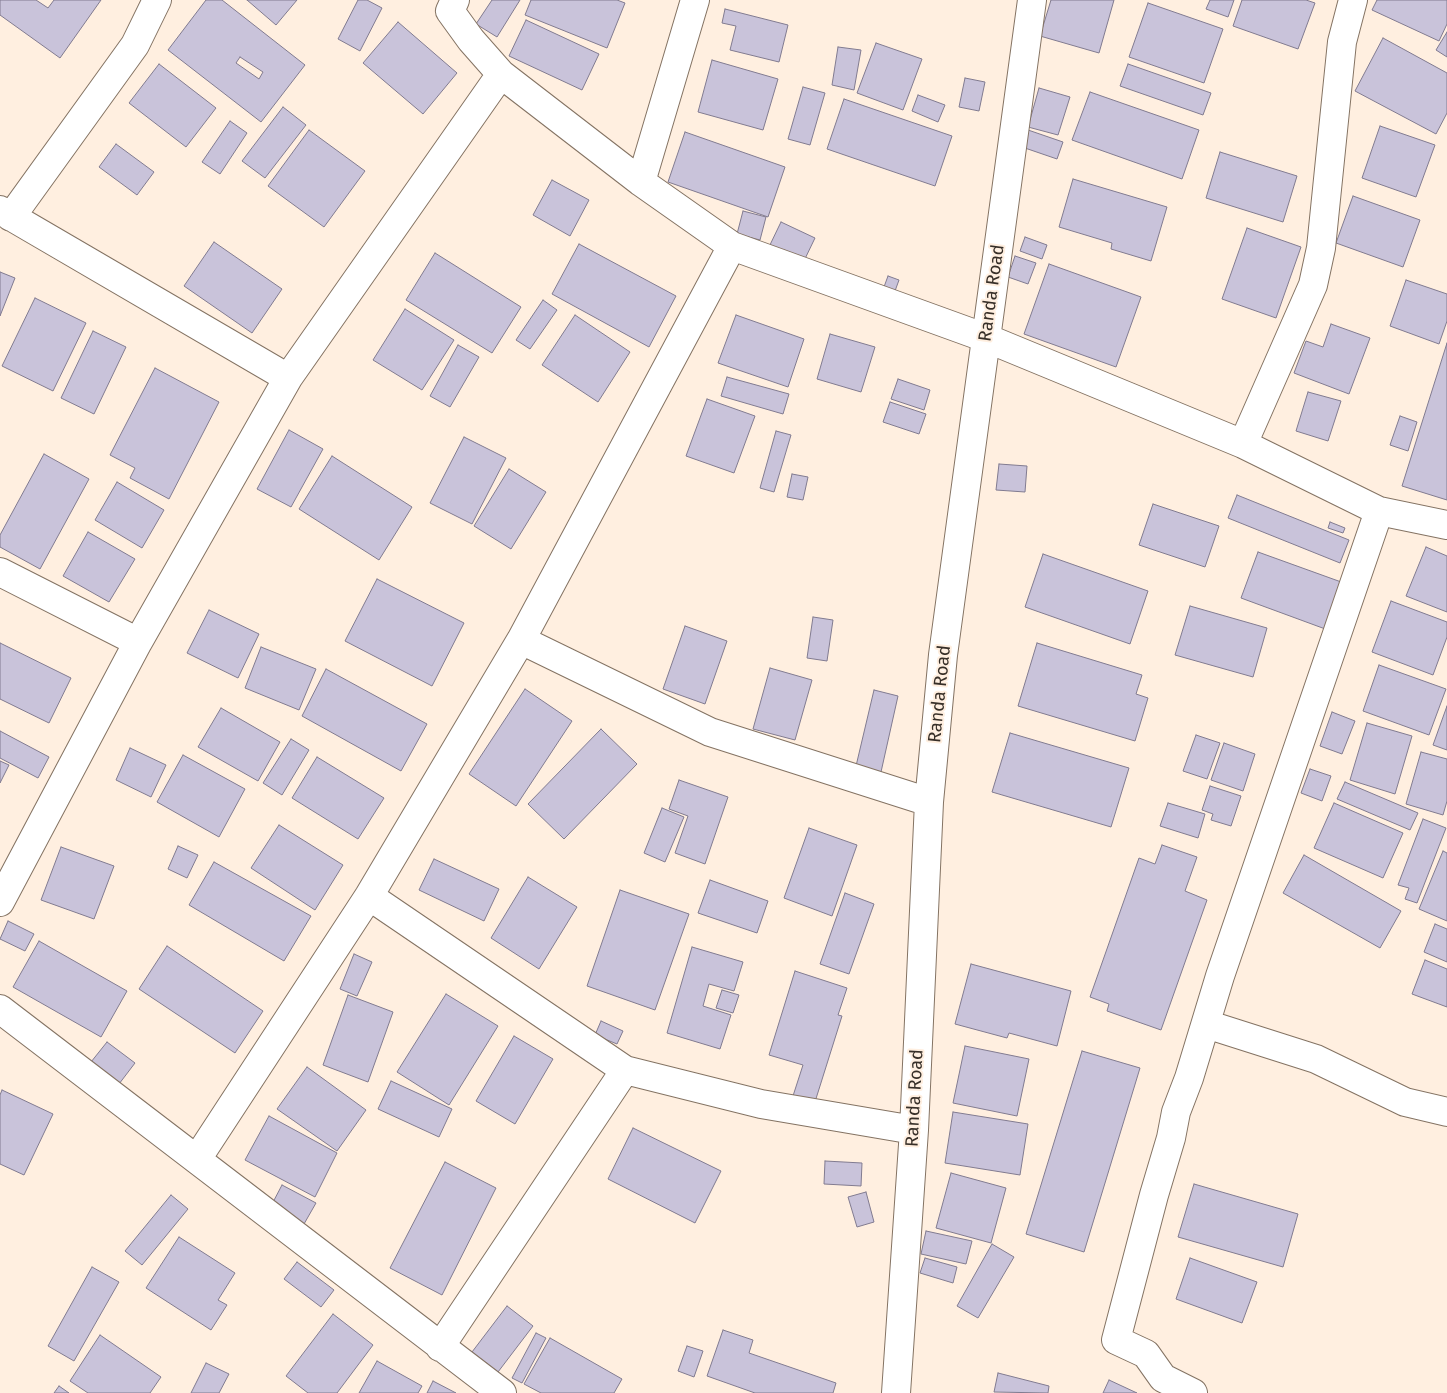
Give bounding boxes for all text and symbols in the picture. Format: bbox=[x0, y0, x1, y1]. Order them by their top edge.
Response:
street label: Randa Road bbox=[974, 243, 1010, 343]
street label: Randa Road bbox=[924, 644, 956, 744]
street label: Randa Road bbox=[902, 1049, 928, 1147]

